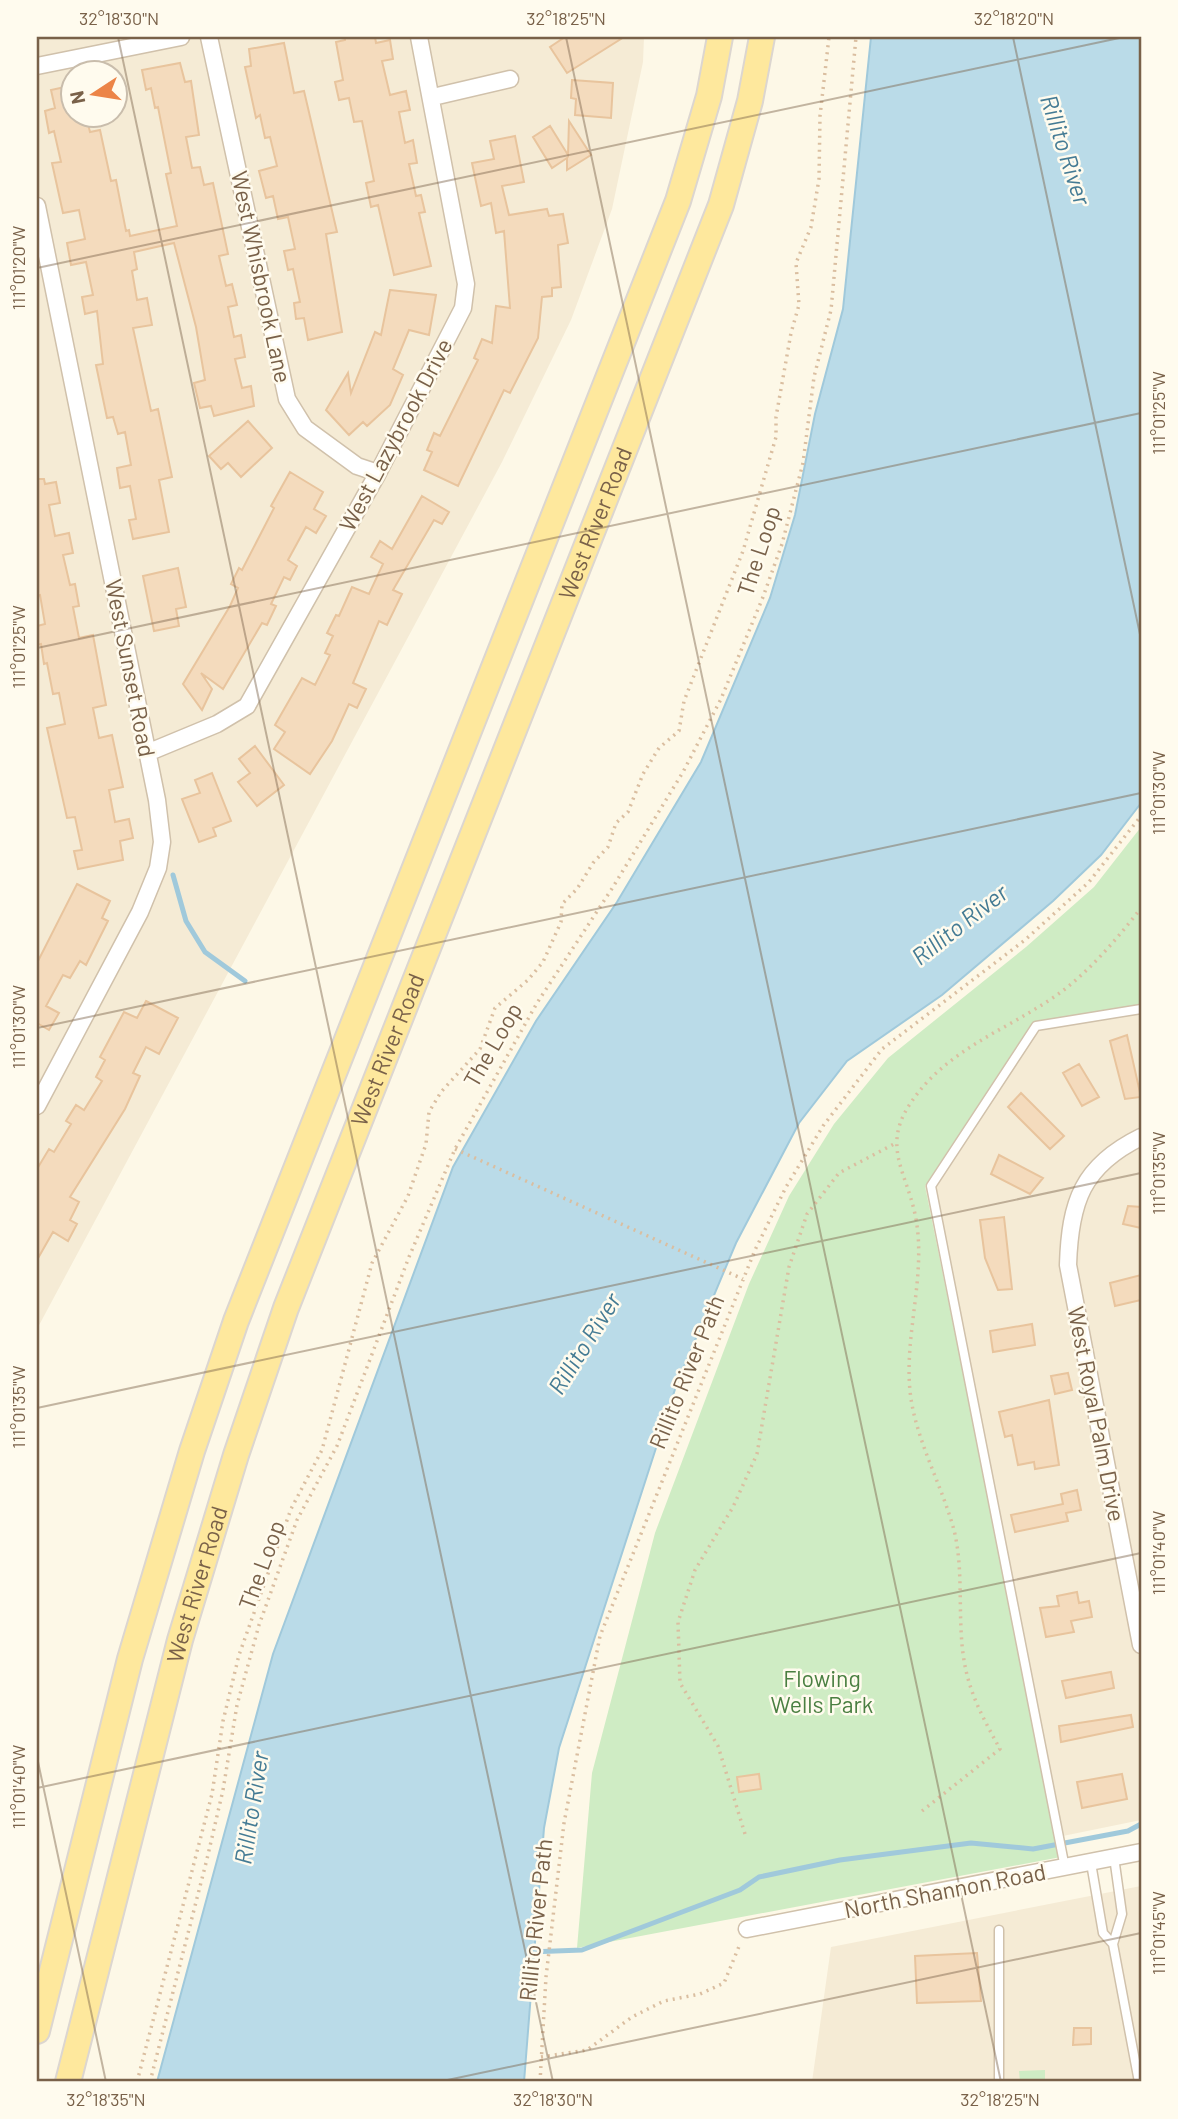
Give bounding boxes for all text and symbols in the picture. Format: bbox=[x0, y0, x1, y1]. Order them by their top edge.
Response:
text: 32°18'30"N bbox=[79, 7, 159, 29]
text: 32°18'25"N bbox=[526, 7, 606, 29]
text: 32°18'20"N bbox=[974, 7, 1054, 29]
north arrow bbox=[60, 60, 130, 130]
text: N bbox=[64, 89, 89, 106]
water label: Rillito River bbox=[1035, 91, 1098, 210]
street label: West Whisbrook Lane bbox=[226, 168, 298, 385]
text: 111°01'20"W bbox=[7, 226, 29, 310]
street label: West Lazybrook Drive bbox=[333, 333, 458, 536]
text: 111°01'25"W bbox=[1147, 371, 1169, 455]
street label: West River Road bbox=[552, 443, 637, 603]
street label: The Loop bbox=[730, 502, 786, 599]
street label: West Sunset Road bbox=[100, 577, 162, 759]
text: 111°01'25"W bbox=[7, 605, 29, 689]
text: 111°01'30"W bbox=[1147, 751, 1169, 835]
water label: Rillito River bbox=[905, 876, 1014, 970]
street label: West River Road bbox=[344, 969, 430, 1130]
text: 111°01'30"W bbox=[7, 985, 29, 1069]
street label: The Loop bbox=[457, 997, 528, 1092]
text: 111°01'35"W bbox=[1147, 1131, 1169, 1215]
water label: Rillito River bbox=[541, 1286, 627, 1399]
street label: Rillito River Path bbox=[643, 1291, 730, 1453]
street label: West Royal Palm Drive bbox=[1062, 1304, 1132, 1524]
text: 111°01'35"W bbox=[7, 1365, 29, 1449]
street label: West River Road bbox=[160, 1503, 233, 1665]
text: 111°01'40"W bbox=[1147, 1510, 1169, 1595]
street label: The Loop bbox=[232, 1516, 290, 1613]
park label: Flowing Wells Park bbox=[771, 1664, 873, 1718]
text: 111°01'40"W bbox=[7, 1744, 29, 1829]
water label: Rillito River bbox=[227, 1748, 274, 1866]
street label: Rillito River Path bbox=[513, 1837, 557, 2003]
street label: North Shannon Road bbox=[842, 1857, 1048, 1923]
text: 111°01'45"W bbox=[1147, 1891, 1169, 1975]
text: 32°18'35"N bbox=[66, 2088, 146, 2110]
text: 32°18'30"N bbox=[513, 2088, 593, 2110]
text: 32°18'25"N bbox=[960, 2088, 1040, 2110]

